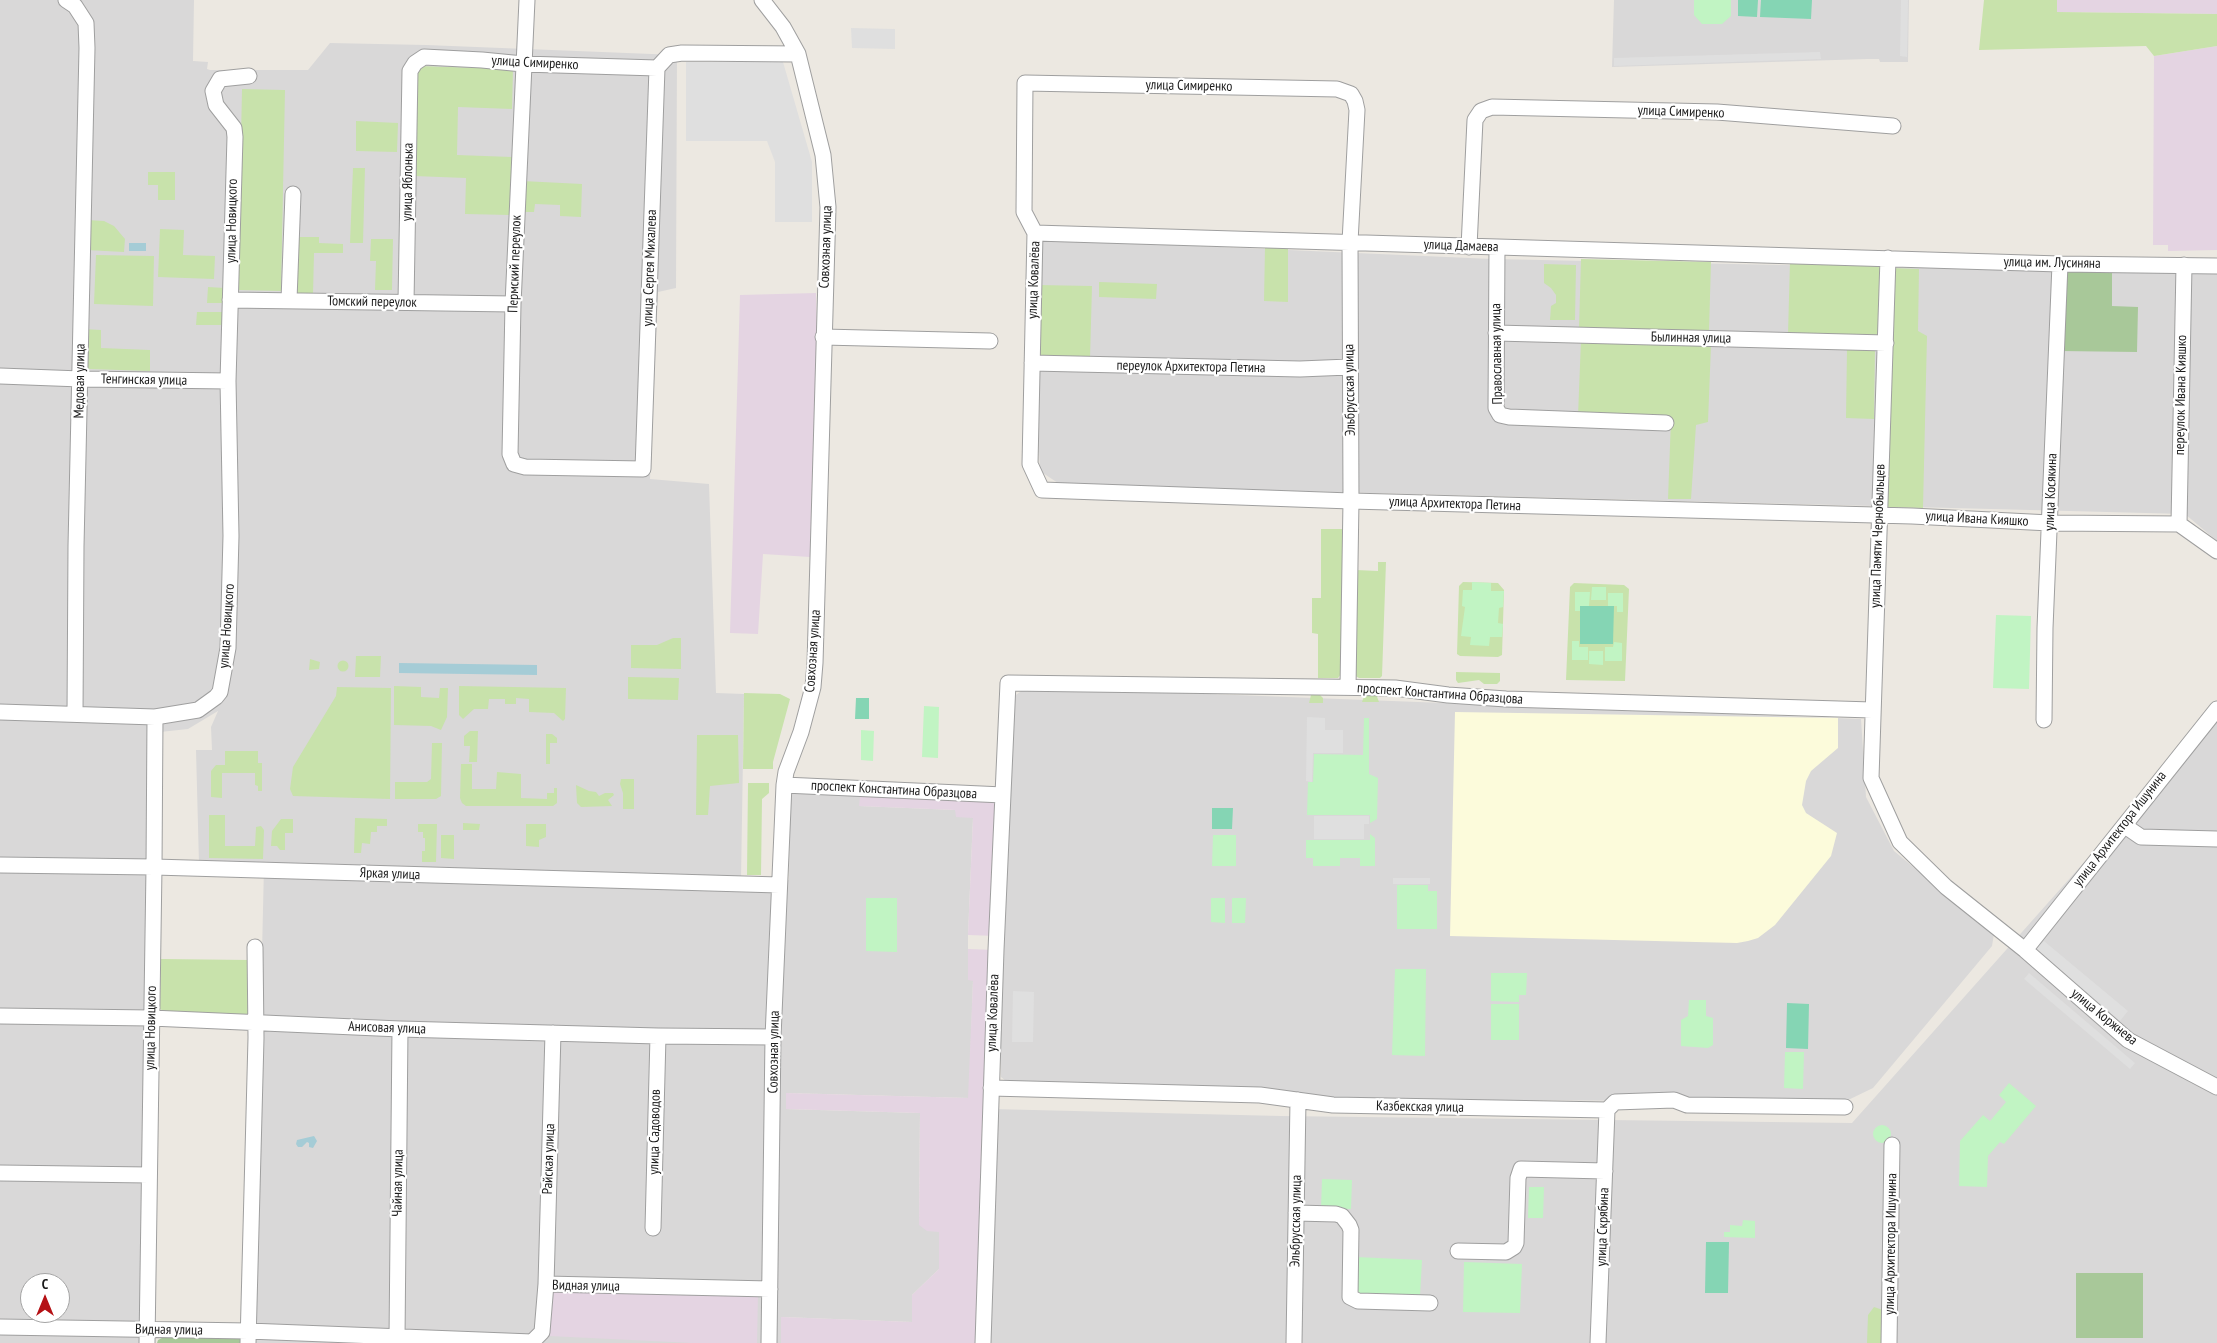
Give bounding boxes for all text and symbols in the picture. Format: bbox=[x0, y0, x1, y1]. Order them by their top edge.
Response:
street label: улица Симиренко bbox=[491, 52, 579, 74]
street label: улица Симиренко bbox=[1145, 77, 1233, 95]
street label: улица Симиренко bbox=[1637, 102, 1725, 122]
street label: улица Яблонька bbox=[399, 143, 417, 221]
street label: улица Новицкого bbox=[223, 179, 241, 263]
street label: Совхозная улица bbox=[816, 205, 836, 289]
street label: улица Сергея Михалева bbox=[640, 209, 660, 327]
street label: Пермский переулок bbox=[505, 215, 525, 313]
street label: улица Дамаева bbox=[1423, 236, 1499, 256]
street label: улица Ковалёва bbox=[1024, 241, 1044, 319]
street label: улица им. Лусиняна bbox=[2003, 254, 2101, 272]
street label: Томский переулок bbox=[327, 293, 417, 311]
street label: Православная улица bbox=[1488, 303, 1506, 405]
street label: Былинная улица bbox=[1651, 329, 1731, 347]
street label: переулок Ивана Кияшко bbox=[2172, 335, 2190, 455]
street label: Медовая улица bbox=[71, 343, 89, 419]
street label: Эльбрусская улица bbox=[1341, 344, 1359, 436]
street label: переулок Архитектора Петина bbox=[1116, 357, 1266, 377]
street label: Тенгинская улица bbox=[101, 371, 187, 389]
street label: улица Косякина bbox=[2041, 453, 2061, 531]
street label: улица Памяти Чернобыльцев bbox=[1867, 464, 1889, 608]
street label: улица Архитектора Петина bbox=[1389, 493, 1521, 515]
street label: улица Ивана Кияшко bbox=[1925, 508, 2029, 530]
street label: улица Новицкого bbox=[216, 583, 238, 669]
street label: Совхозная улица bbox=[802, 609, 824, 693]
street label: проспект Константина Образцова bbox=[1356, 680, 1524, 708]
street label: улица Архитектора Ишунина bbox=[2070, 768, 2170, 890]
street label: проспект Константина Образцова bbox=[811, 777, 977, 803]
street label: Яркая улица bbox=[359, 865, 421, 883]
street label: улица Ковалёва bbox=[983, 974, 1003, 1052]
street label: улица Коржнева bbox=[2067, 985, 2141, 1049]
street label: улица Новицкого bbox=[142, 986, 160, 1070]
street label: Совхозная улица bbox=[765, 1010, 783, 1094]
street label: Анисовая улица bbox=[348, 1018, 426, 1038]
street label: улица Садоводов bbox=[646, 1089, 664, 1175]
street label: Казбекская улица bbox=[1376, 1098, 1464, 1116]
street label: Райская улица bbox=[539, 1123, 559, 1195]
street label: Чайная улица bbox=[389, 1149, 407, 1217]
street label: улица Архитектора Ишунина bbox=[1881, 1173, 1901, 1315]
street label: Эльбрусская улица bbox=[1287, 1175, 1305, 1267]
street label: улица Скрябина bbox=[1593, 1187, 1613, 1267]
north arrow bbox=[20, 1273, 70, 1323]
text: С bbox=[42, 1275, 48, 1293]
street label: Видная улица bbox=[552, 1277, 620, 1295]
street label: Видная улица bbox=[135, 1321, 203, 1339]

